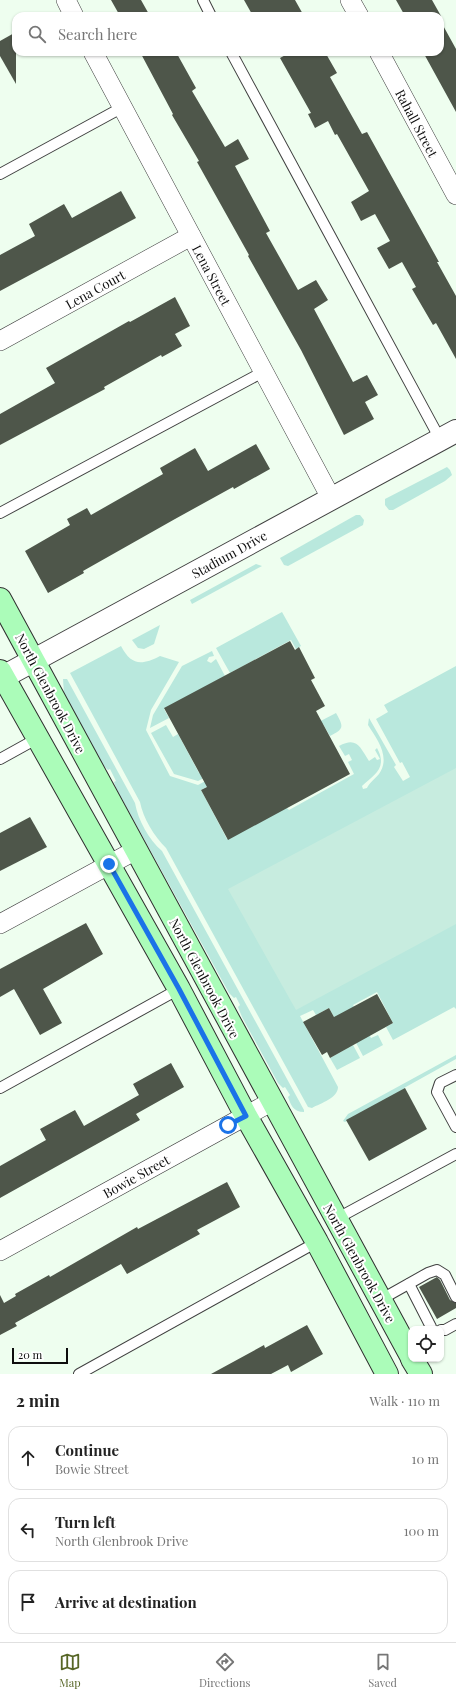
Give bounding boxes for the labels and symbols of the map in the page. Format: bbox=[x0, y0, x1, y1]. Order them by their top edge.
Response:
street label: Rahall Street bbox=[392, 86, 442, 160]
street label: Lena Street bbox=[189, 242, 235, 309]
street label: Lena Court bbox=[62, 265, 128, 312]
street label: Stadium Drive bbox=[188, 526, 270, 582]
street label: North Glenbrook Drive bbox=[12, 630, 90, 756]
route end bbox=[100, 855, 118, 873]
street label: North Glenbrook Drive bbox=[166, 915, 244, 1041]
route start bbox=[219, 1116, 237, 1134]
street label: Bowie Street bbox=[100, 1151, 173, 1201]
street label: North Glenbrook Drive bbox=[320, 1201, 400, 1326]
scale bar bbox=[12, 1346, 68, 1365]

